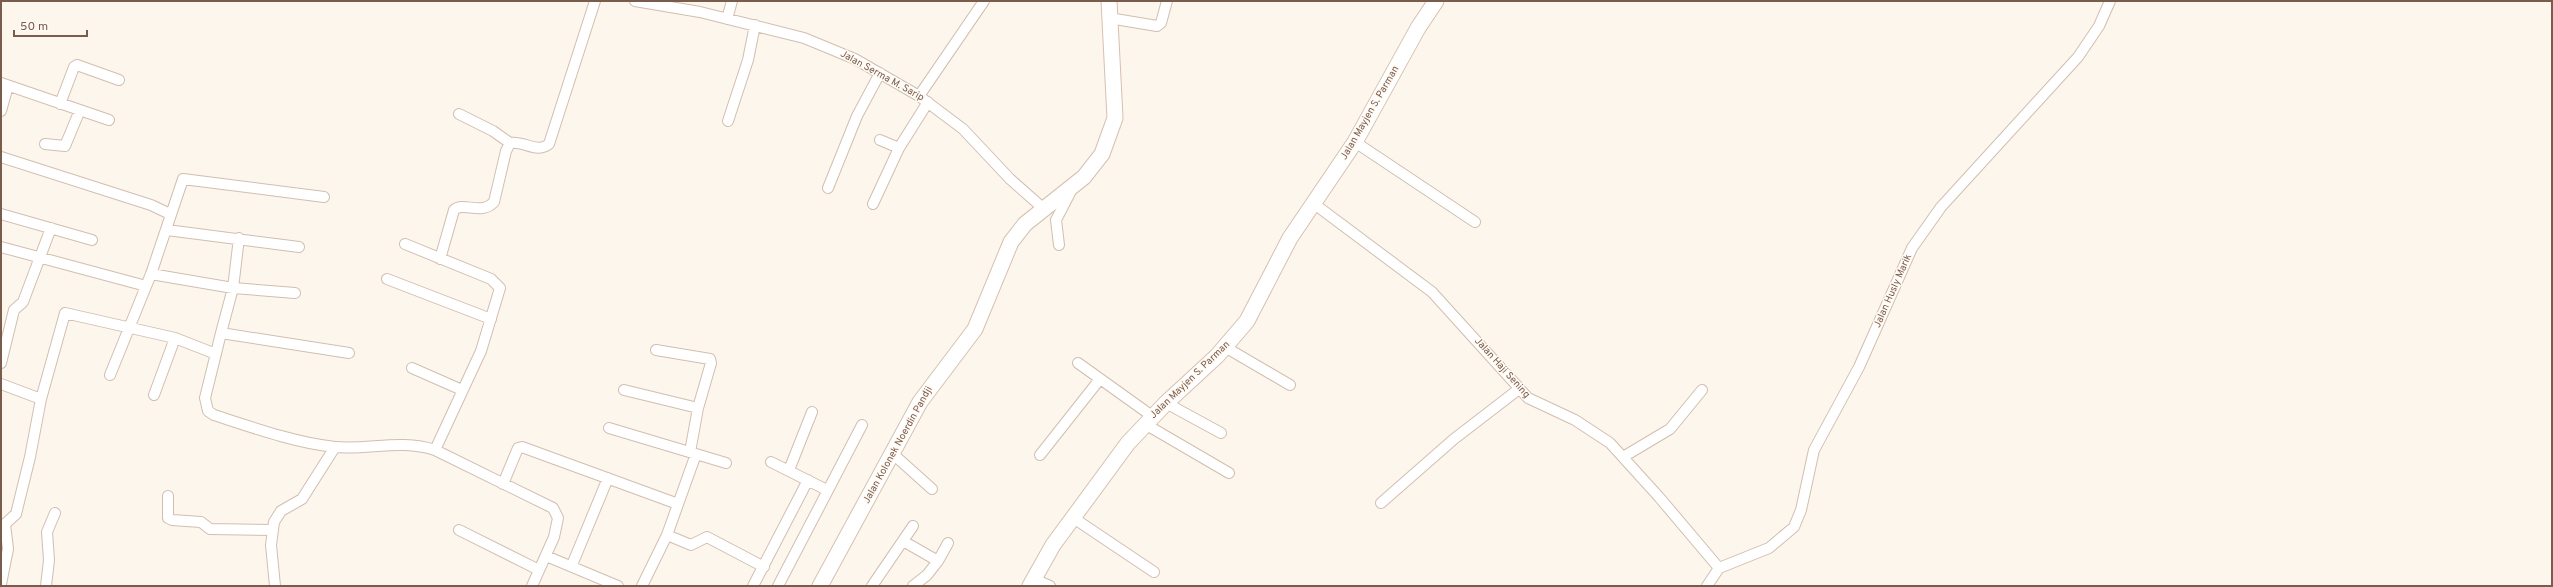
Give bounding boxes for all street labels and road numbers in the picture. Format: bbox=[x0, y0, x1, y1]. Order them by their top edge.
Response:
street label: Jalan Serma M. Sarip bbox=[838, 48, 927, 105]
street label: Jalan Mayjen S. Parman bbox=[1338, 64, 1402, 162]
street label: Jalan Husly Marik bbox=[1871, 252, 1915, 330]
street label: Jalan Haji Sening bbox=[1471, 335, 1533, 401]
street label: Jalan Mayjen S. Parman bbox=[1147, 338, 1233, 422]
street label: Jalan Kolonek Noerdin Pandji bbox=[860, 384, 936, 506]

